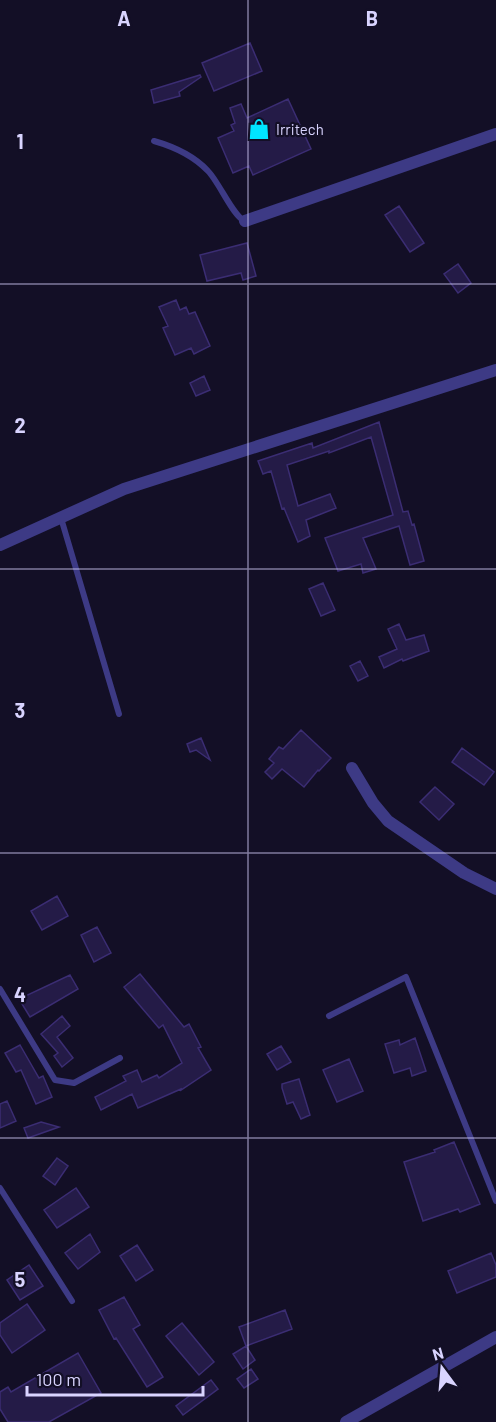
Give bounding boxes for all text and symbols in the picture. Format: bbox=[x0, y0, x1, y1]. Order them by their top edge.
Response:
text: A bbox=[117, 6, 131, 30]
text: B bbox=[366, 6, 378, 30]
shop icon: Irritech bbox=[247, 117, 271, 141]
place label: Irritech bbox=[276, 120, 324, 138]
text: 1 bbox=[16, 129, 24, 153]
text: 2 bbox=[14, 413, 26, 437]
text: 3 bbox=[15, 698, 25, 722]
text: 4 bbox=[14, 982, 26, 1006]
text: 5 bbox=[15, 1267, 26, 1291]
north arrow bbox=[412, 1338, 472, 1398]
text: N bbox=[430, 1343, 445, 1364]
scale bar bbox=[27, 1359, 202, 1397]
text: 100 m bbox=[36, 1368, 81, 1390]

